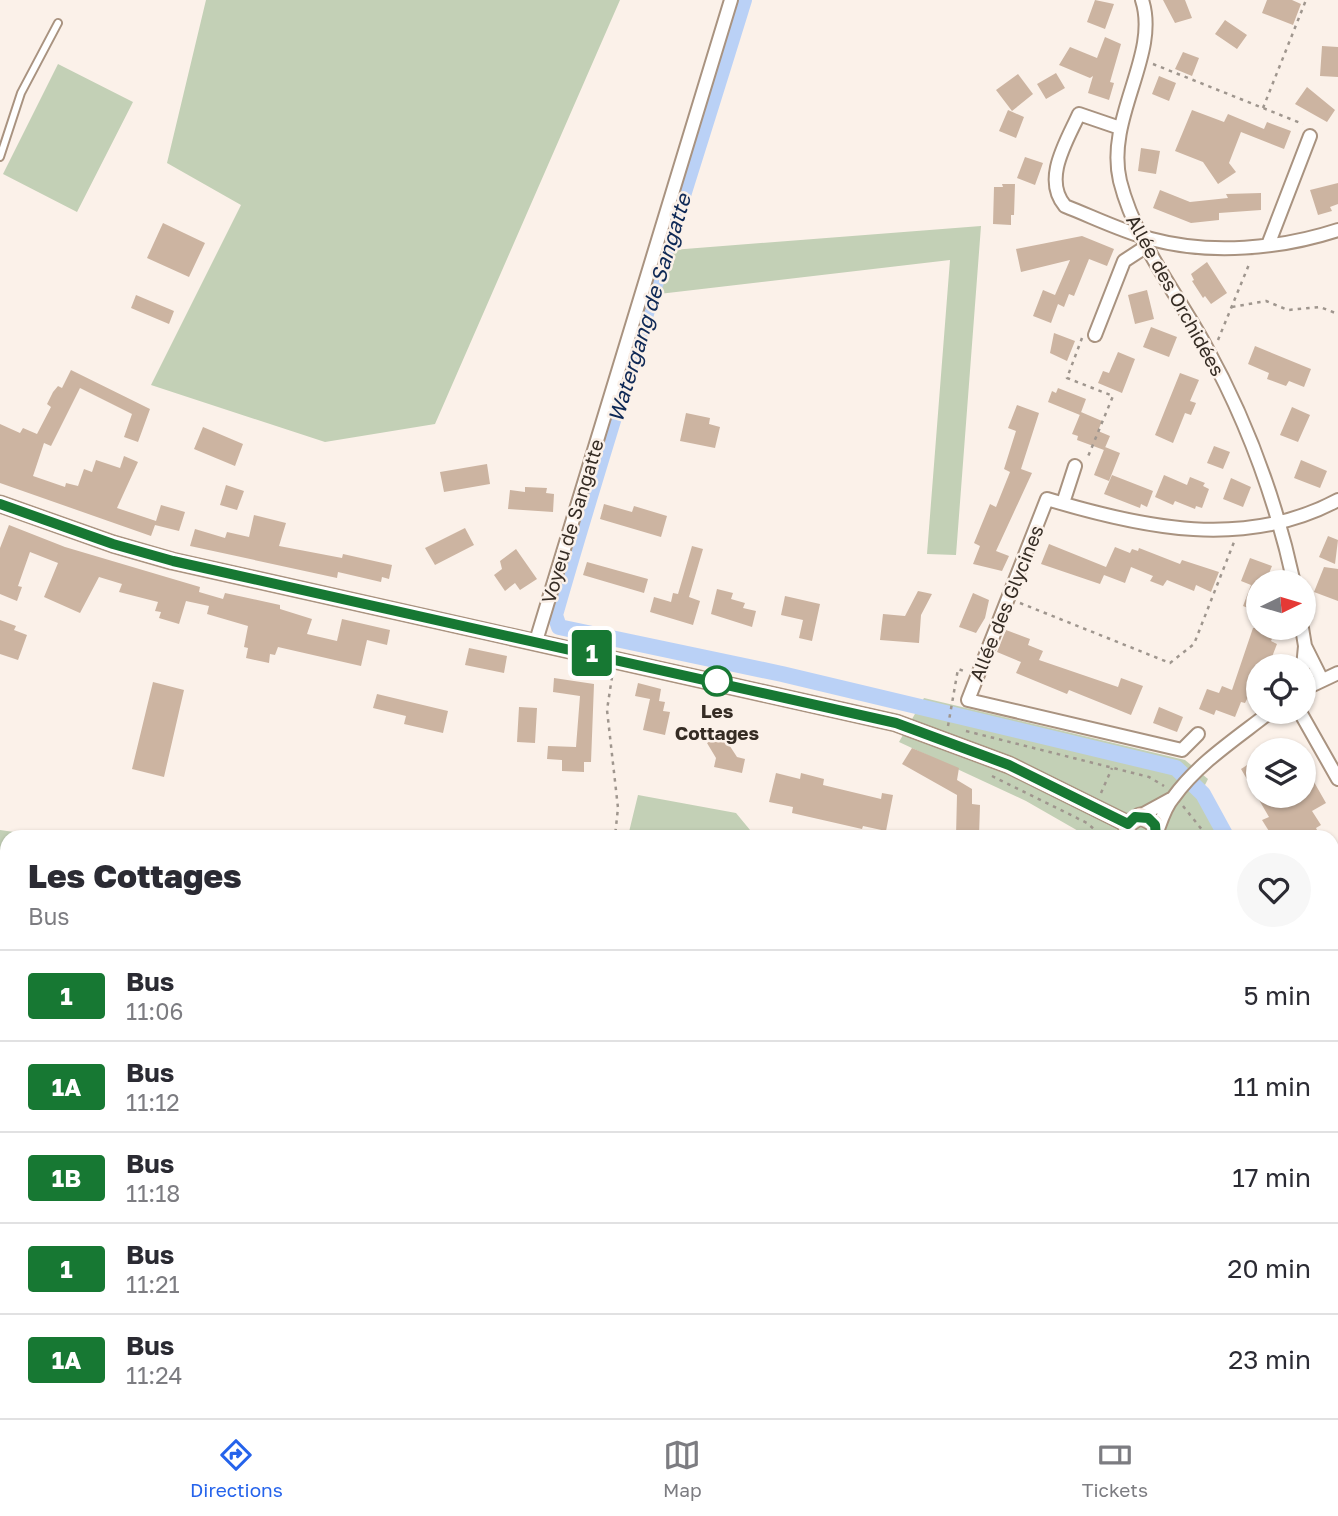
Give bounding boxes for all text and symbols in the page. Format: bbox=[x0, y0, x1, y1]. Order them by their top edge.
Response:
water label: Watergang de Sangatte bbox=[602, 189, 697, 425]
street label: Allée des Orchidées bbox=[1122, 210, 1230, 380]
street label: Voyeu de Sangatte bbox=[536, 436, 608, 606]
street label: Allée des Glycines bbox=[964, 522, 1048, 684]
north arrow bbox=[1246, 570, 1316, 640]
map controls bbox=[1246, 570, 1316, 808]
line badge: 1 bbox=[569, 630, 615, 676]
text: 1 bbox=[586, 638, 598, 667]
button: locate bbox=[1246, 654, 1316, 724]
marker: Les Cottages bbox=[702, 666, 732, 696]
place label: Les Cottages bbox=[675, 699, 760, 744]
button: layers bbox=[1246, 738, 1316, 808]
button: heart bbox=[1237, 853, 1311, 927]
text: Les Cottages bbox=[28, 856, 242, 895]
text: Bus bbox=[28, 902, 70, 930]
text: Bus bbox=[126, 966, 174, 997]
text: 5 min bbox=[1243, 980, 1311, 1011]
text: 1 bbox=[60, 981, 73, 1010]
text: 11:06 bbox=[126, 997, 183, 1025]
text: Bus bbox=[126, 1057, 174, 1088]
text: 11 min bbox=[1233, 1071, 1311, 1102]
text: 1A bbox=[52, 1072, 81, 1101]
text: 11:12 bbox=[126, 1088, 180, 1116]
text: Bus bbox=[126, 1148, 174, 1179]
text: 17 min bbox=[1232, 1162, 1311, 1193]
text: 1B bbox=[52, 1163, 81, 1192]
text: 11:18 bbox=[126, 1179, 180, 1207]
text: Bus bbox=[126, 1239, 174, 1270]
text: 20 min bbox=[1227, 1253, 1311, 1284]
text: 1 bbox=[60, 1254, 73, 1283]
text: 11:21 bbox=[126, 1270, 180, 1298]
text: Bus bbox=[126, 1330, 174, 1361]
text: 23 min bbox=[1228, 1344, 1311, 1375]
text: 1A bbox=[52, 1345, 81, 1374]
text: 11:24 bbox=[126, 1361, 183, 1389]
tab: Directions bbox=[190, 1436, 283, 1501]
tab: Map bbox=[663, 1436, 702, 1501]
tab: Tickets bbox=[1082, 1436, 1148, 1501]

